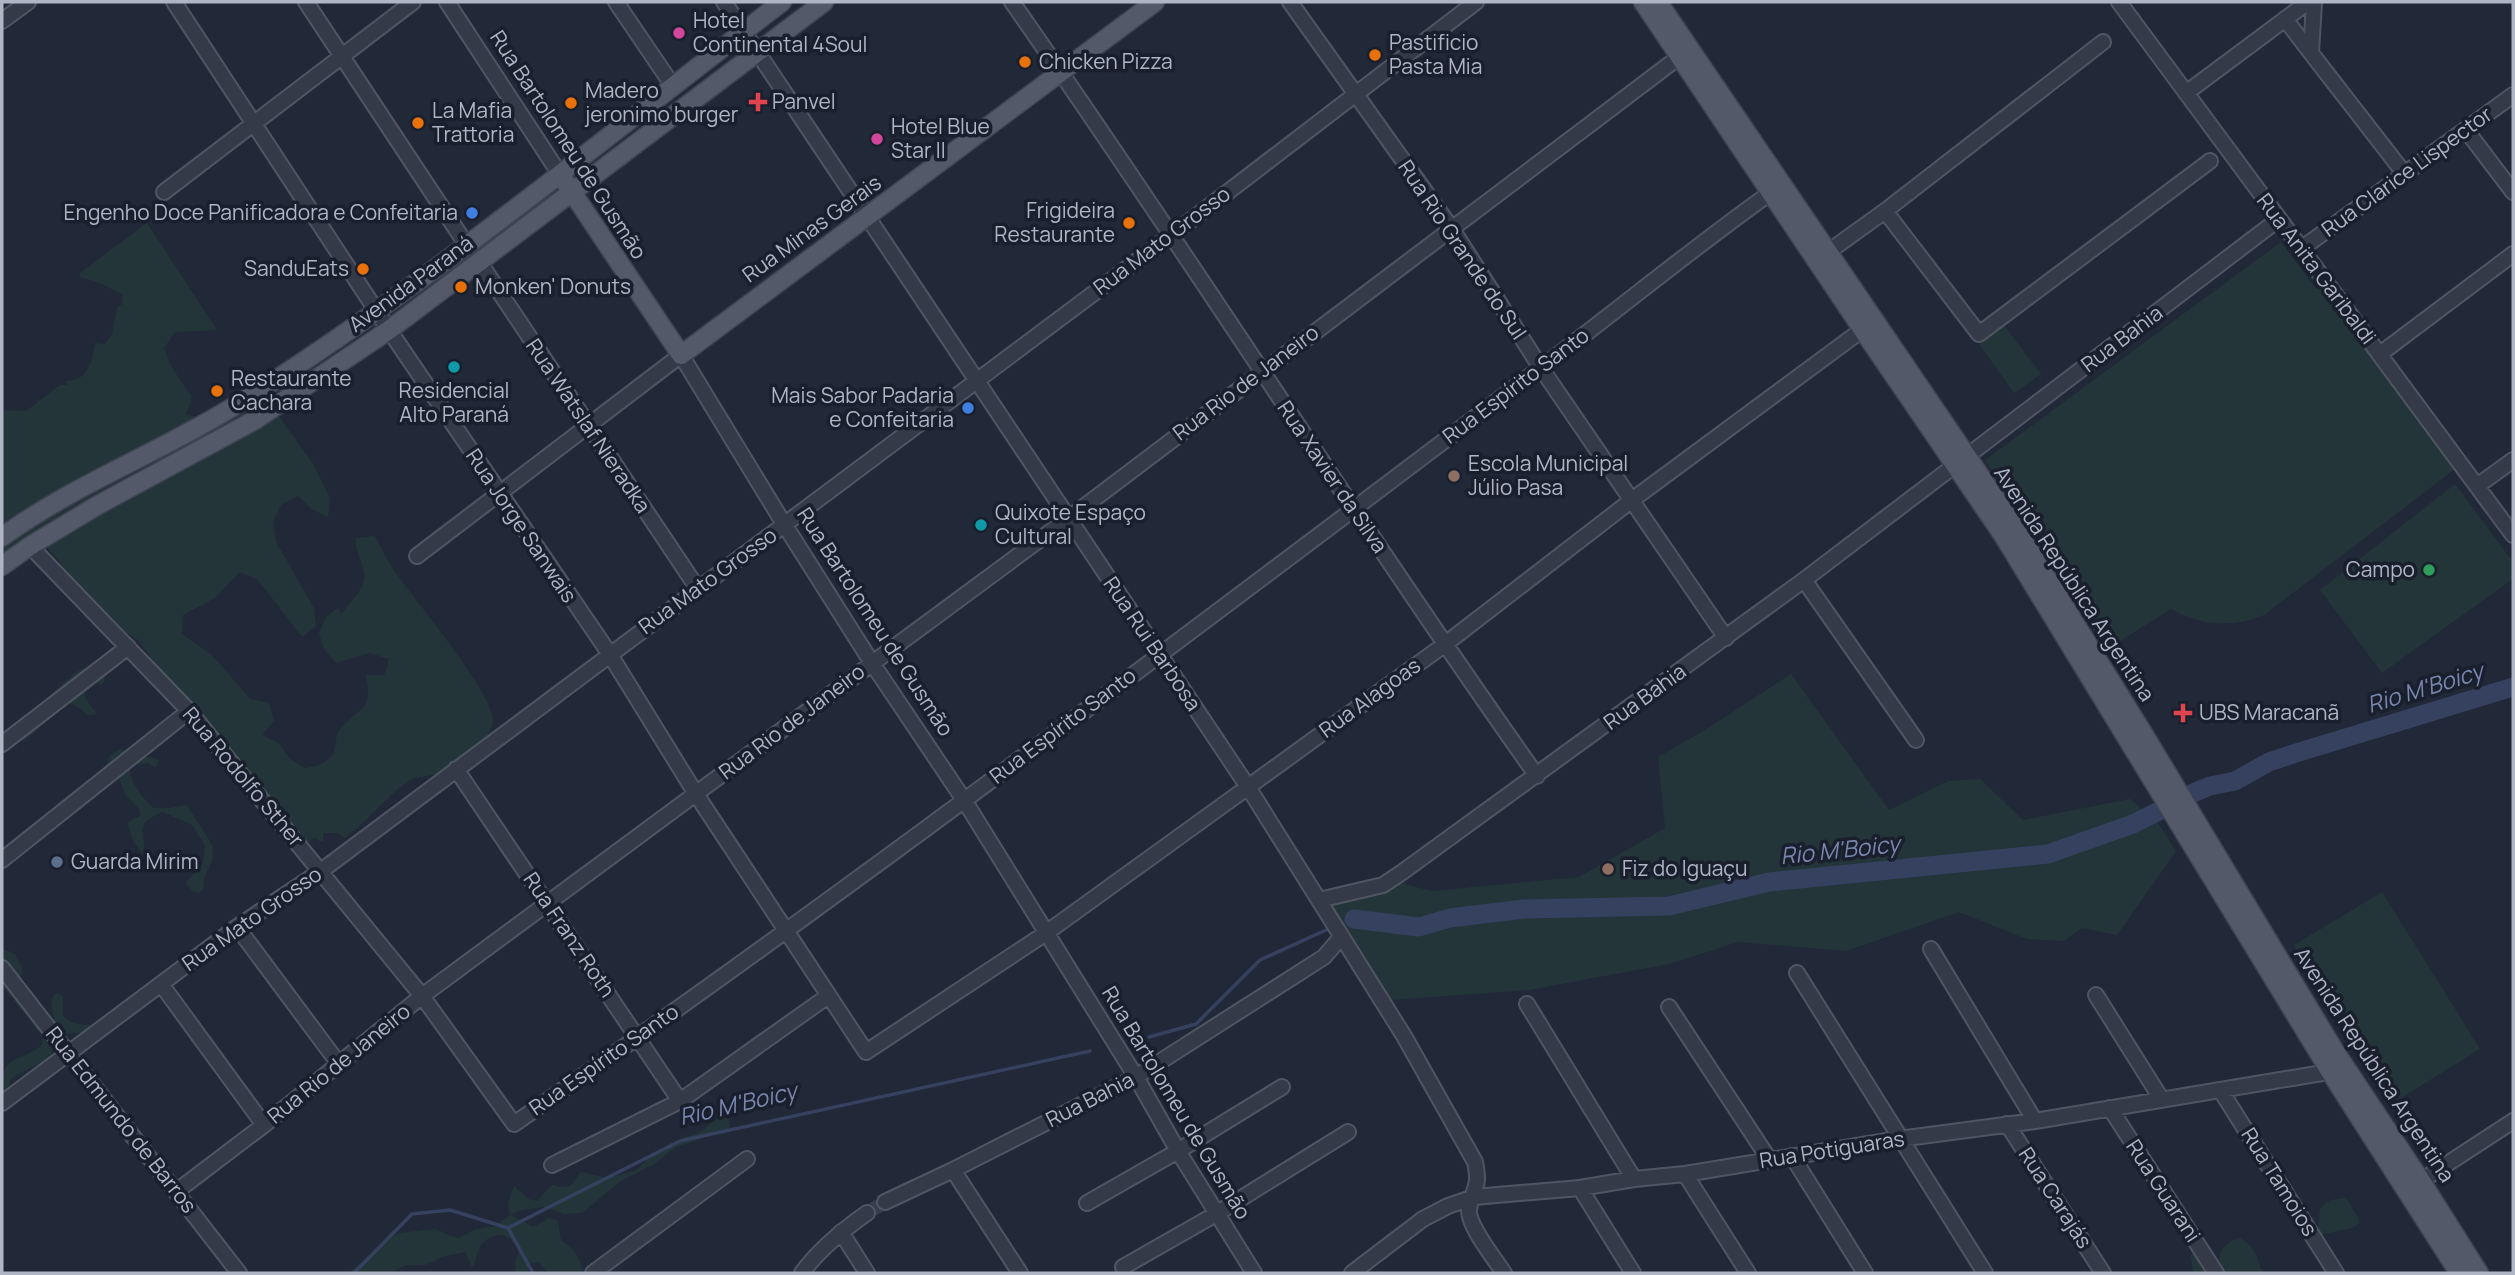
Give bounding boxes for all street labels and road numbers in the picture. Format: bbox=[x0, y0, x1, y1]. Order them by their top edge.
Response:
street label: Rua Bartolomeu de Gusmão bbox=[484, 25, 653, 264]
street label: Rua Clarice Lispector bbox=[2315, 100, 2498, 243]
street label: Rua Rio Grande do Sul bbox=[1392, 154, 1533, 345]
street label: Rua Minas Gerais bbox=[736, 168, 887, 288]
street label: Rua Mato Grosso bbox=[1087, 180, 1235, 301]
street label: Rua Anita Garibaldi bbox=[2251, 187, 2383, 349]
street label: Avenida Paraná bbox=[343, 229, 478, 338]
street label: Rua Bahia bbox=[2075, 298, 2168, 378]
street label: Rua Rio de Janeiro bbox=[1167, 318, 1324, 446]
street label: Rua Espírito Santo bbox=[1436, 321, 1594, 449]
street label: Rua Watslaf Nieradka bbox=[520, 333, 658, 518]
street label: Rua Xavier da Silva bbox=[1271, 395, 1394, 558]
street label: Rua Jorge Sanwais bbox=[460, 443, 584, 608]
street label: Avenida República Argentina bbox=[1988, 461, 2161, 706]
street label: Rua Bartolomeu de Gusmão bbox=[791, 502, 960, 741]
street label: Rua Mato Grosso bbox=[633, 521, 782, 640]
street label: Rua Rui Barbosa bbox=[1098, 571, 1208, 716]
street label: Rua Alagoas bbox=[1313, 651, 1426, 743]
street label: Rua Rio de Janeiro bbox=[713, 657, 870, 785]
street label: Rua Bahia bbox=[1598, 657, 1691, 735]
street label: Rua Espírito Santo bbox=[983, 661, 1141, 789]
street label: Rua Rodolfo Sther bbox=[177, 701, 311, 852]
street label: Rua Mato Grosso bbox=[176, 860, 327, 977]
street label: Rua Franz Roth bbox=[518, 866, 622, 1003]
street label: Avenida República Argentina bbox=[2288, 942, 2461, 1187]
street label: Rua Bartolomeu de Gusmão bbox=[1096, 981, 1258, 1224]
street label: Rua Rio de Janeiro bbox=[261, 997, 416, 1129]
street label: Rua Espírito Santo bbox=[523, 997, 684, 1121]
street label: Rua Edmundo de Barros bbox=[40, 1020, 203, 1218]
street label: Rua Bahia bbox=[1041, 1065, 1138, 1133]
street label: Rua Tamoios bbox=[2235, 1122, 2324, 1241]
street label: Rua Potiguaras bbox=[1757, 1124, 1906, 1174]
street label: Rua Guarani bbox=[2120, 1134, 2207, 1247]
street label: Rua Carajás bbox=[2013, 1142, 2099, 1253]

